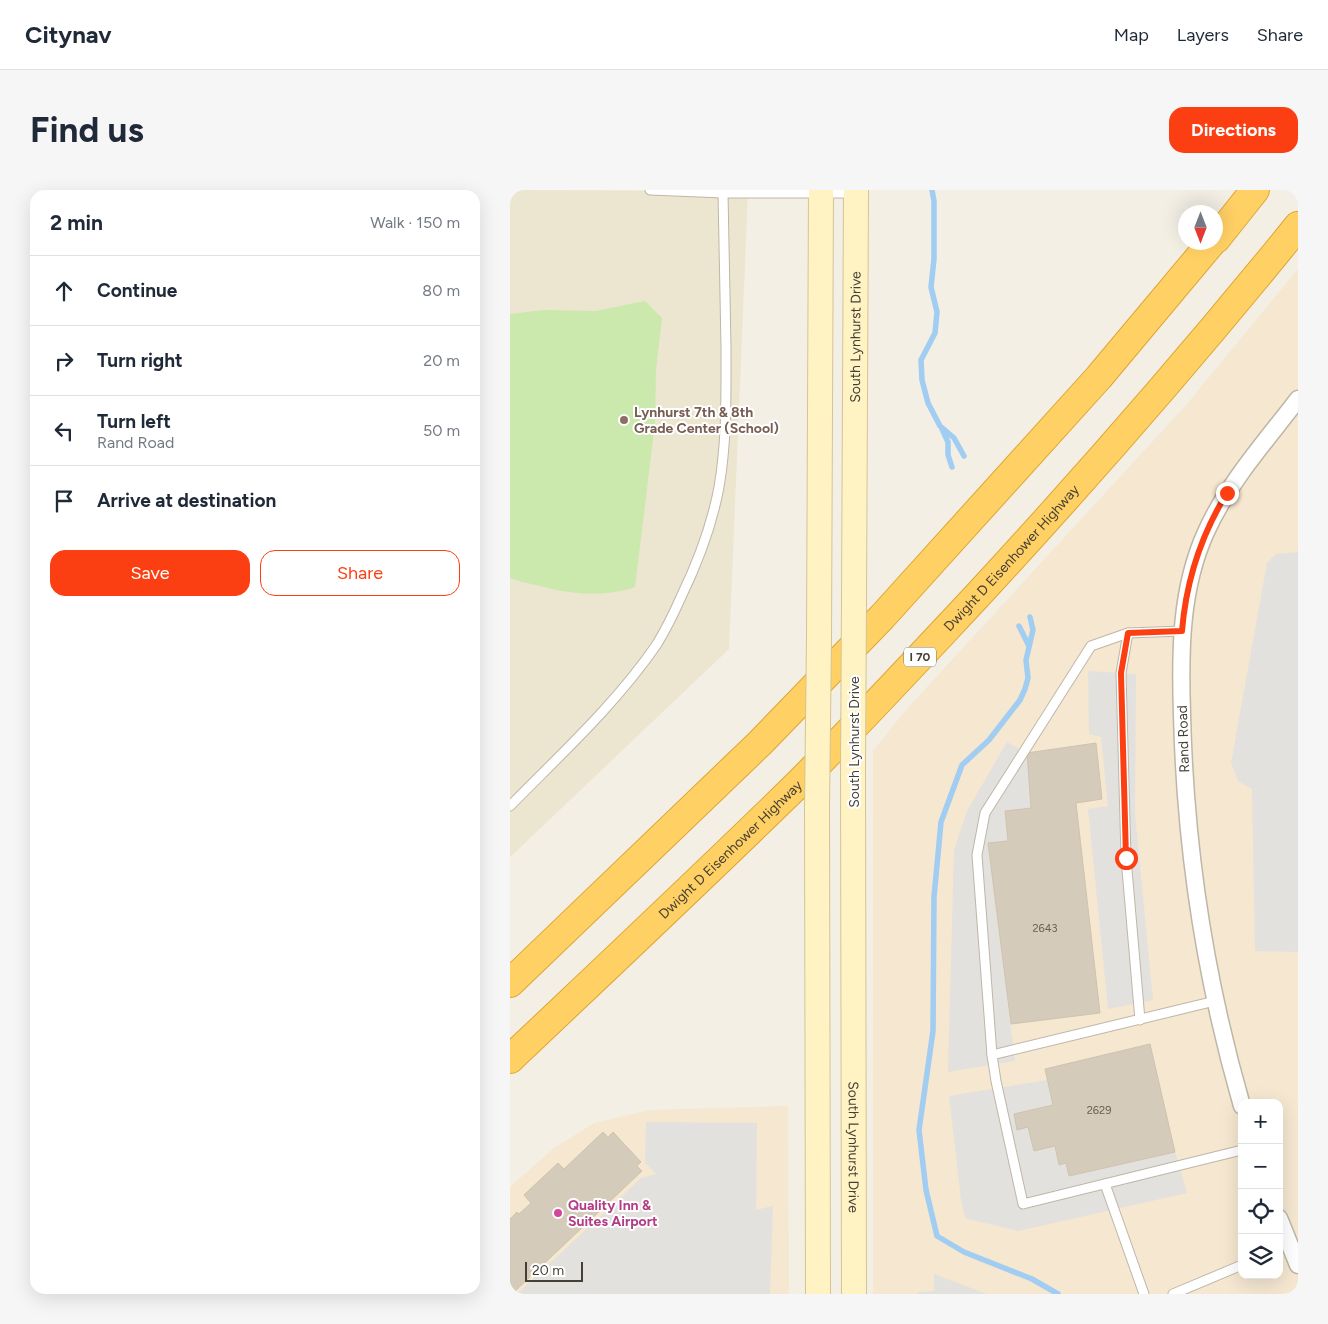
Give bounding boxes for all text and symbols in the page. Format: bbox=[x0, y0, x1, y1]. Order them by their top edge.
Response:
text: Citynav bbox=[25, 20, 112, 49]
text: Map bbox=[1114, 24, 1149, 46]
text: Layers bbox=[1177, 24, 1229, 46]
text: Share bbox=[1257, 24, 1303, 46]
button: Directions bbox=[1169, 107, 1298, 153]
text: Find us bbox=[30, 109, 144, 151]
north arrow bbox=[1178, 205, 1223, 250]
text: 2 min bbox=[50, 210, 103, 235]
text: Walk · 150 m bbox=[370, 213, 460, 232]
street label: South Lynhurst Drive bbox=[847, 271, 865, 403]
icon: ahead bbox=[50, 277, 78, 305]
text: Continue bbox=[97, 279, 177, 302]
text: 80 m bbox=[422, 281, 460, 300]
icon: right bbox=[50, 347, 78, 375]
text: Turn right bbox=[97, 349, 183, 372]
text: 20 m bbox=[423, 351, 460, 370]
place label: Lynhurst 7th & 8th Grade Center (School) bbox=[634, 404, 779, 437]
text: Turn left bbox=[97, 410, 171, 433]
marker: Lynhurst 7th & 8th Grade Center (School) bbox=[618, 414, 630, 426]
icon: left bbox=[50, 417, 78, 445]
text: 50 m bbox=[423, 421, 460, 440]
text: Rand Road bbox=[97, 433, 174, 452]
street label: Dwight D Eisenhower Highway bbox=[940, 481, 1083, 635]
route end bbox=[1216, 482, 1239, 505]
icon: arrive bbox=[50, 487, 78, 515]
text: Arrive at destination bbox=[97, 489, 276, 512]
button: Save bbox=[50, 550, 250, 596]
button: Share bbox=[260, 550, 460, 596]
road number: I 70 bbox=[904, 648, 936, 667]
street label: South Lynhurst Drive bbox=[846, 676, 863, 808]
street label: Rand Road bbox=[1174, 705, 1193, 773]
street label: Dwight D Eisenhower Highway bbox=[655, 776, 806, 923]
route start bbox=[1115, 847, 1138, 870]
house number: 2643 bbox=[1032, 922, 1058, 935]
street label: South Lynhurst Drive bbox=[845, 1081, 862, 1213]
map controls bbox=[1238, 1099, 1283, 1279]
button: + bbox=[1238, 1099, 1283, 1144]
house number: 2629 bbox=[1087, 1104, 1111, 1117]
button: − bbox=[1238, 1144, 1283, 1189]
button: locate bbox=[1238, 1189, 1283, 1234]
place label: Quality Inn & Suites Airport bbox=[568, 1197, 658, 1230]
marker: Quality Inn & Suites Airport bbox=[552, 1207, 564, 1219]
button: layers bbox=[1238, 1234, 1283, 1279]
scale bar bbox=[525, 1259, 582, 1282]
text: 20 m bbox=[532, 1262, 564, 1279]

